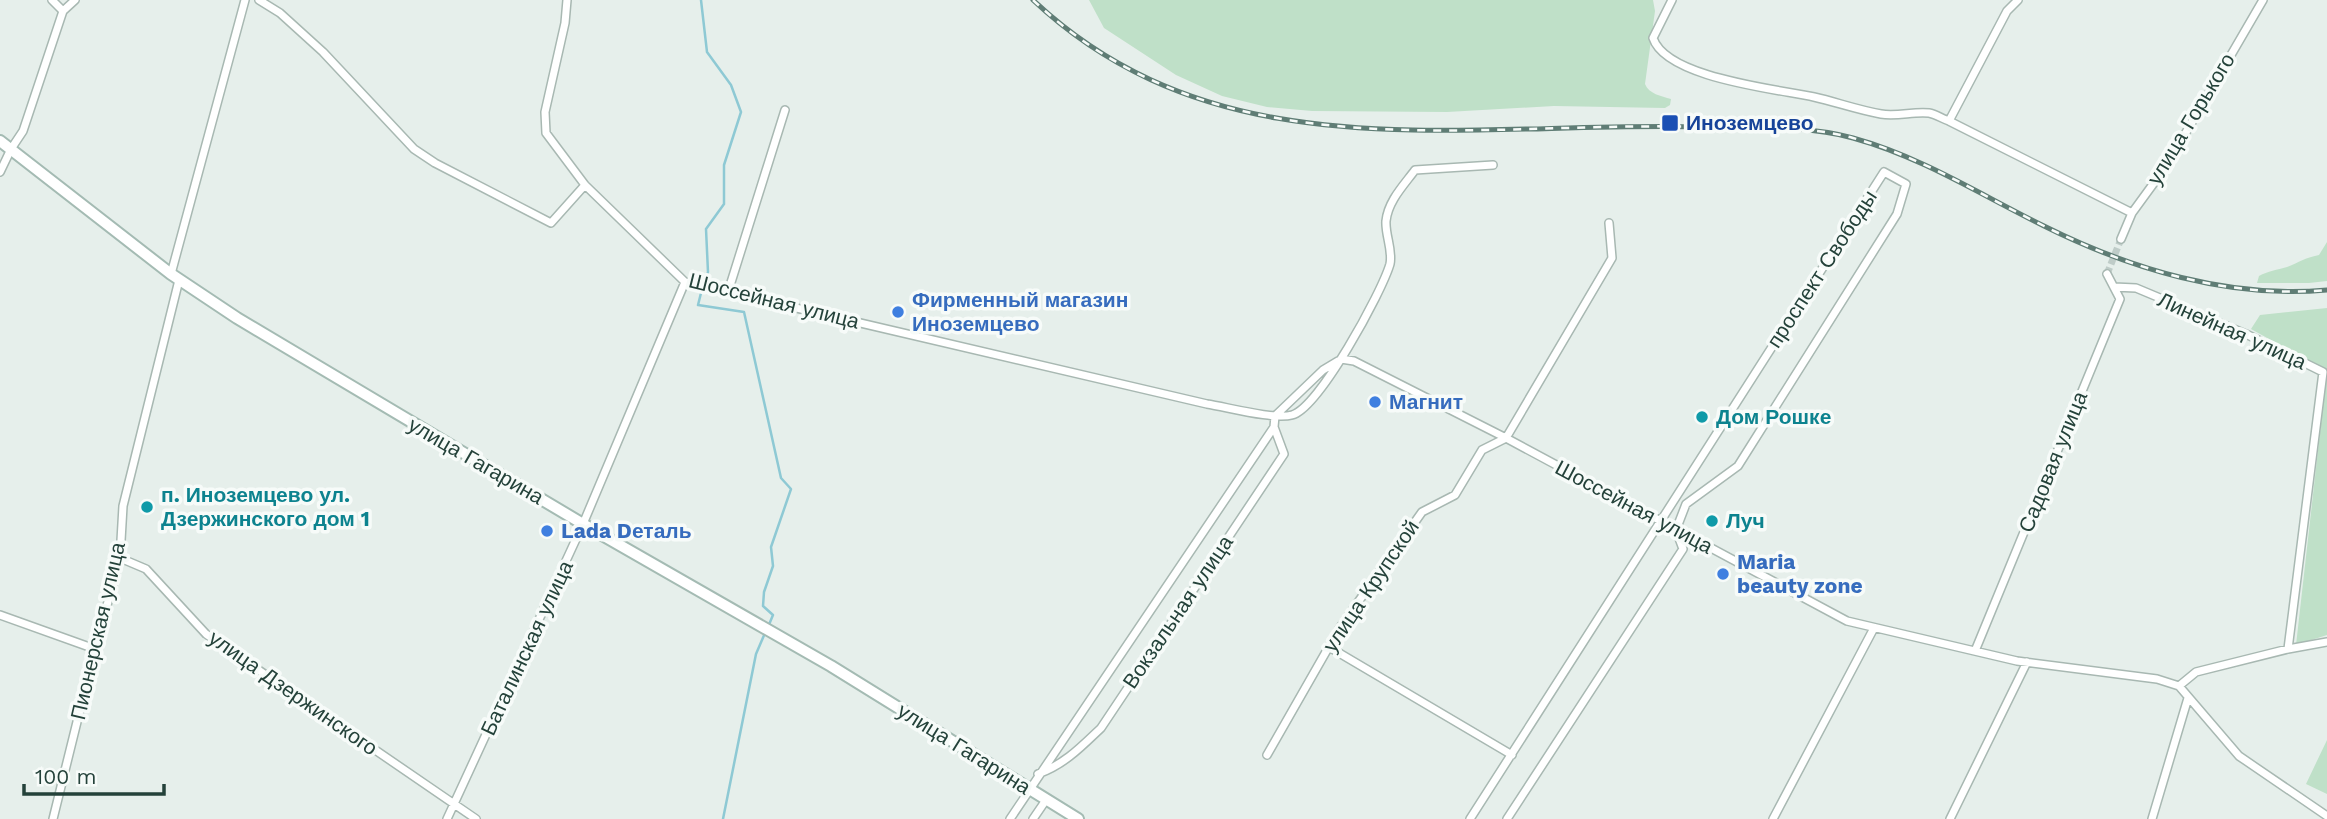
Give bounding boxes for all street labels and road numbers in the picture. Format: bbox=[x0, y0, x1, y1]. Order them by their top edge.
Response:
street label: улица Горького bbox=[2141, 48, 2240, 189]
street label: проспект Свободы bbox=[1761, 185, 1882, 352]
street label: Шоссейная улица bbox=[686, 267, 862, 334]
street label: Линейная улица bbox=[2154, 287, 2311, 375]
street label: Садовая улица bbox=[2013, 387, 2092, 536]
street label: улица Гагарина bbox=[404, 412, 549, 510]
street label: Шоссейная улица bbox=[1551, 454, 1718, 559]
street label: улица Крупской bbox=[1317, 515, 1424, 656]
street label: Вокзальная улица bbox=[1117, 530, 1238, 693]
street label: Пионерская улица bbox=[65, 539, 130, 722]
street label: Баталинская улица bbox=[475, 556, 578, 739]
street label: улица Дзержинского bbox=[204, 625, 383, 760]
street label: улица Гагарина bbox=[893, 698, 1036, 800]

